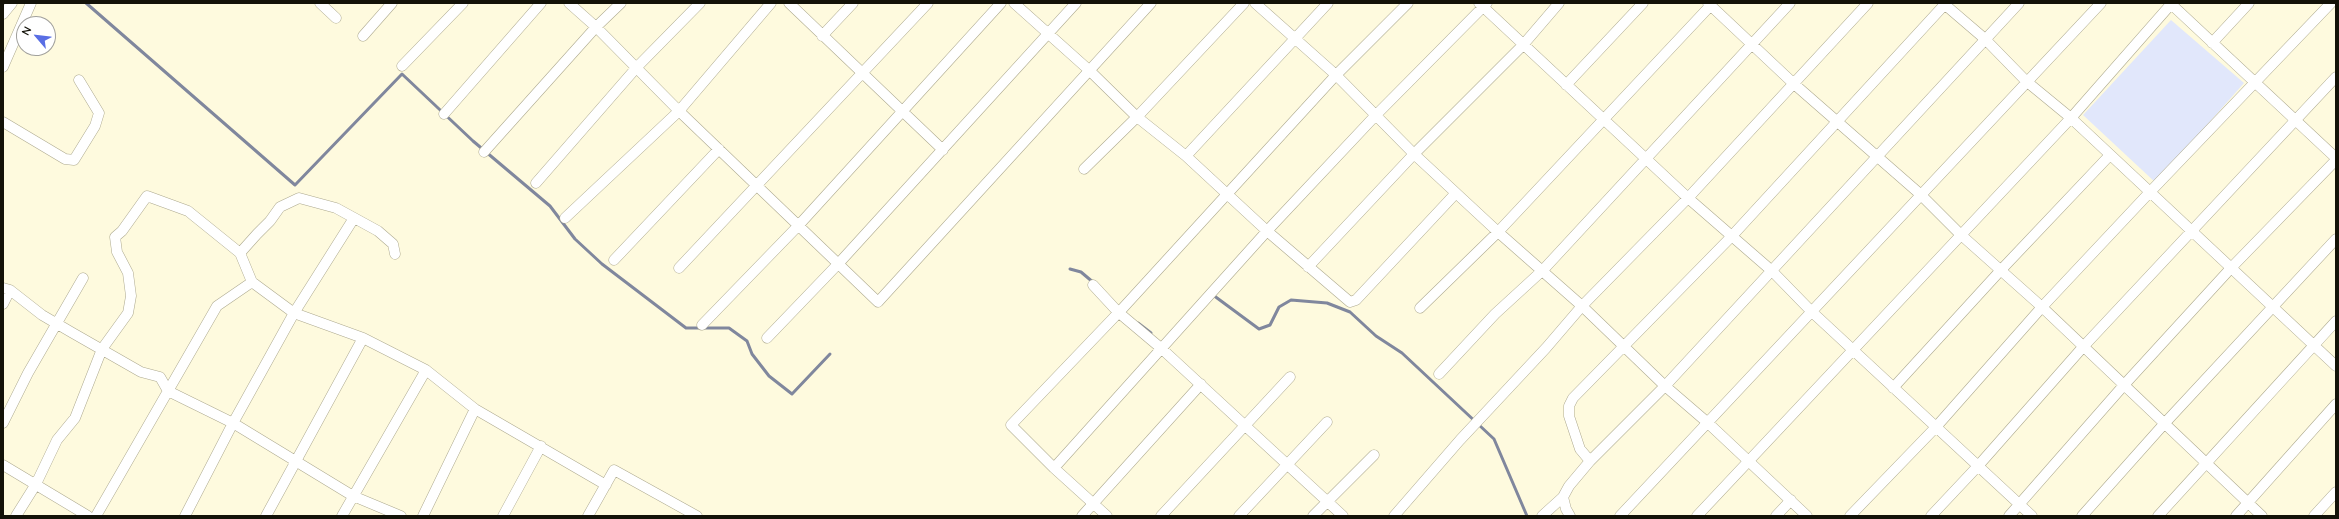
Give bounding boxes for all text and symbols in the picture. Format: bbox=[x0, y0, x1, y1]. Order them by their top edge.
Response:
north arrow bbox=[16, 16, 56, 56]
text: N bbox=[18, 24, 34, 38]

